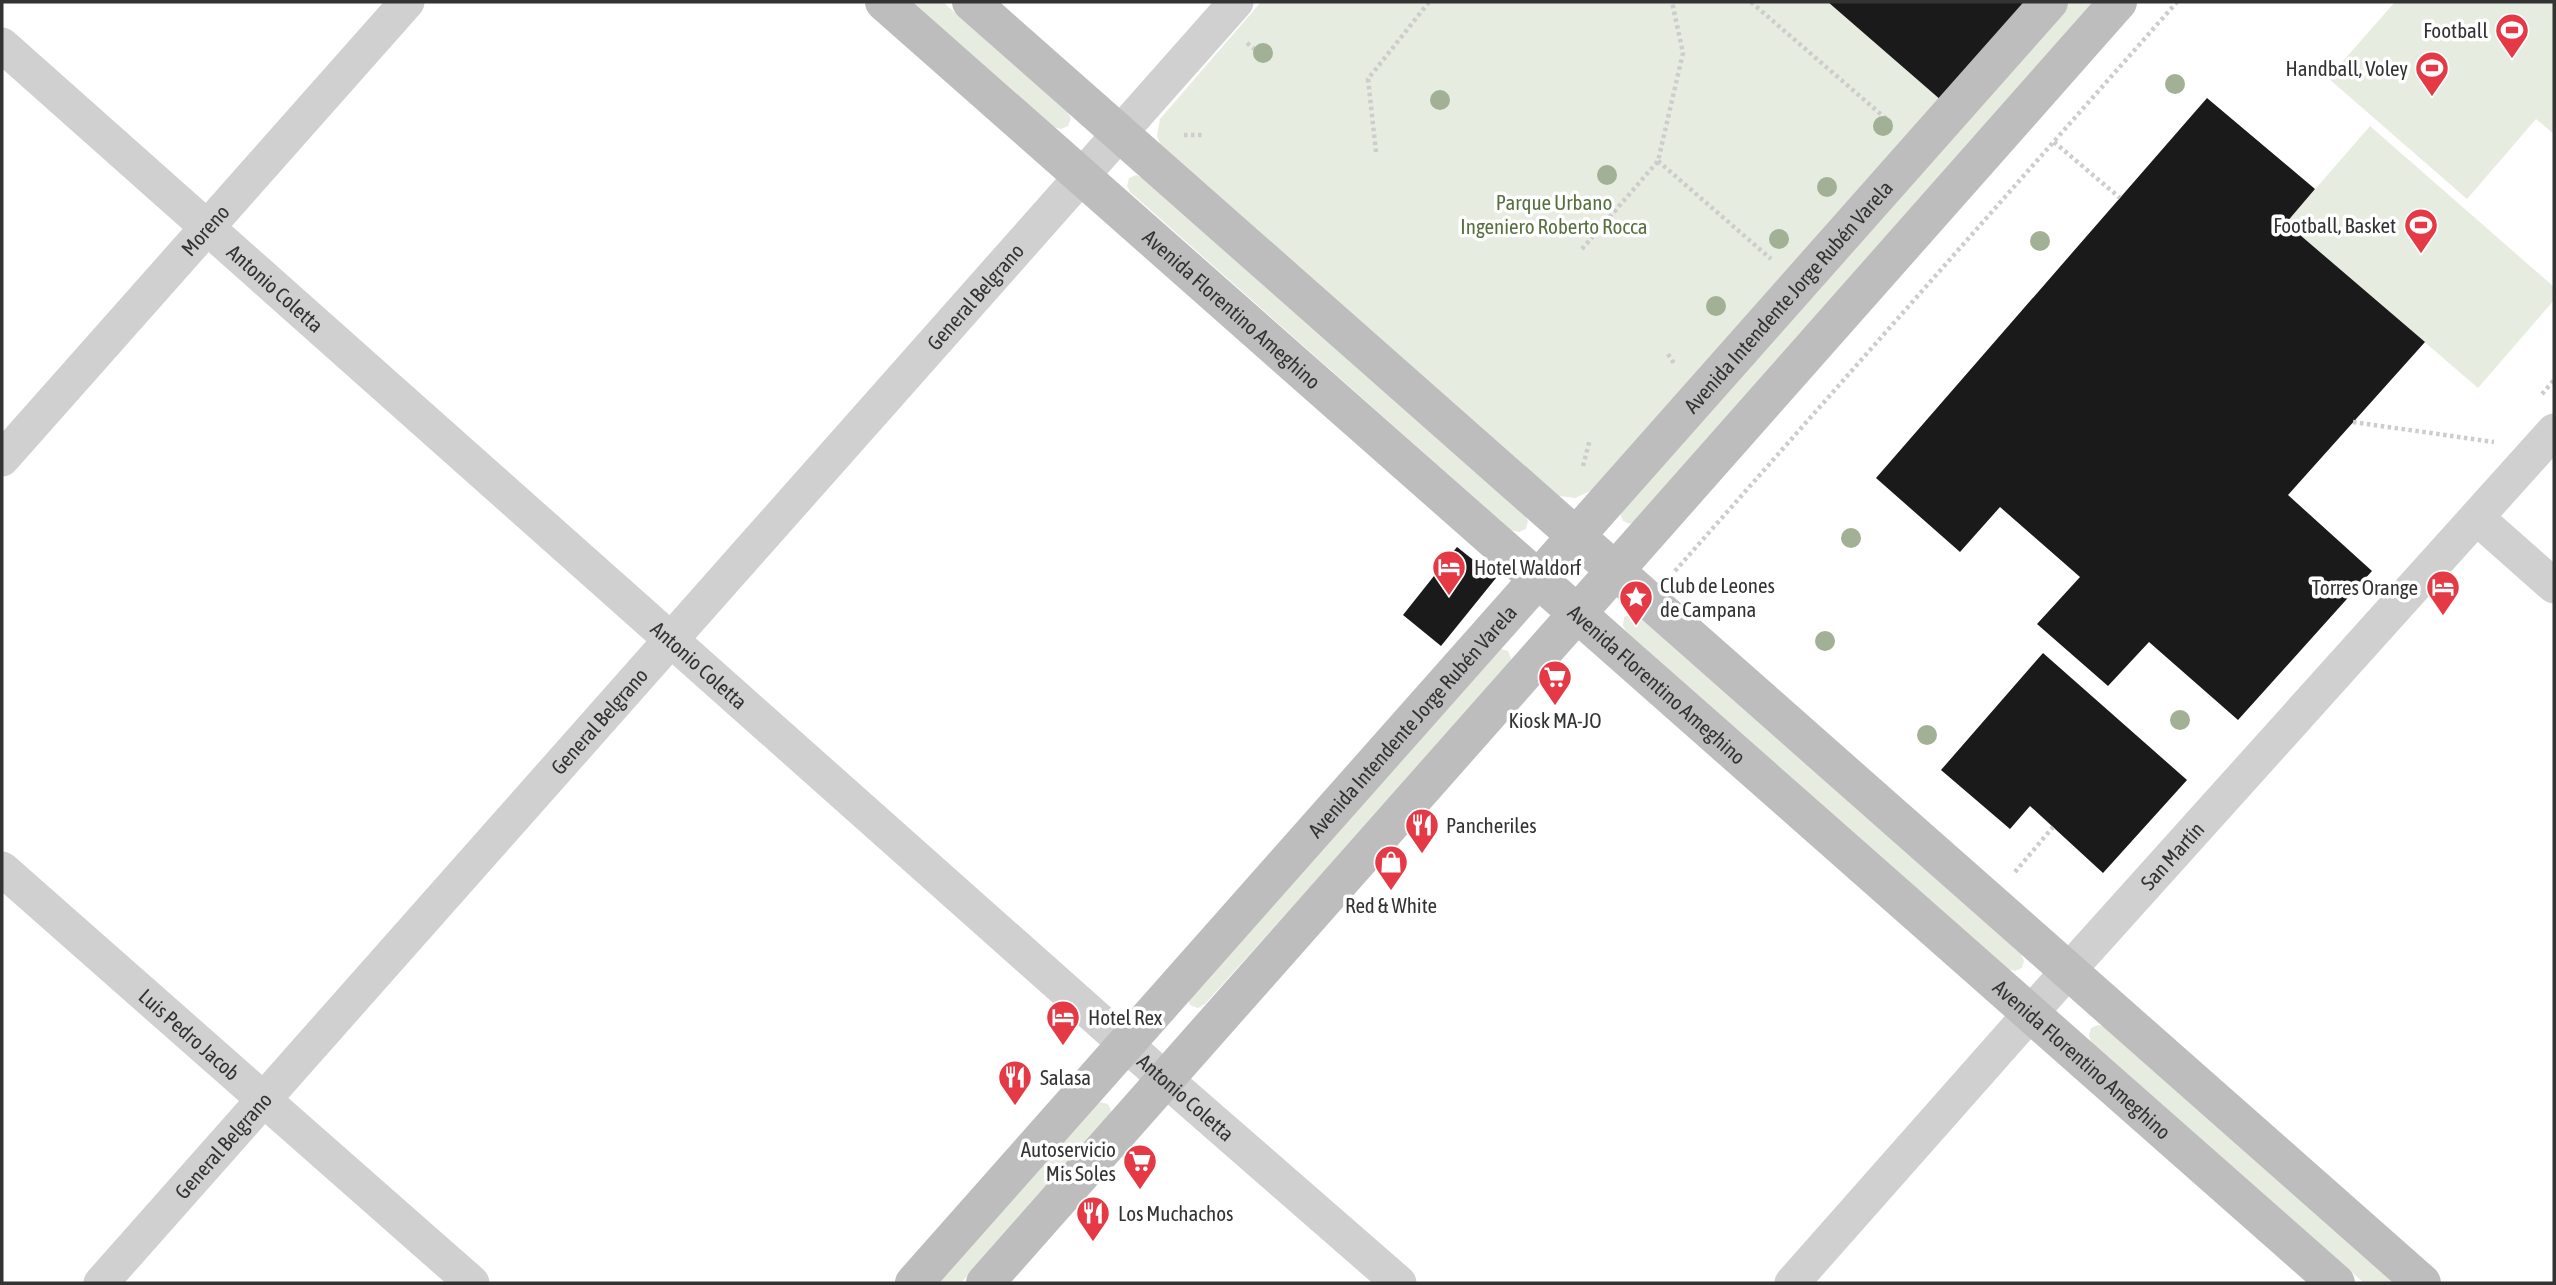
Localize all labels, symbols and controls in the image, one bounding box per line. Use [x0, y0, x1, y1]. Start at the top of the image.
sports icon: Football [2493, 11, 2531, 60]
place label: Football [2423, 18, 2488, 42]
sports icon: Handball, Voley [2413, 49, 2451, 98]
place label: Handball, Voley [2286, 56, 2408, 80]
street label: Avenida Intendente Jorge Rubén Varela [1679, 176, 1897, 418]
park label: Parque Urbano Ingeniero Roberto Rocca [1460, 190, 1648, 238]
street label: Moreno [176, 200, 234, 260]
sports icon: Football, Basket [2402, 206, 2440, 255]
place label: Football, Basket [2273, 213, 2396, 237]
street label: Avenida Florentino Ameghino [1138, 224, 1326, 394]
street label: General Belgrano [922, 238, 1028, 355]
street label: Antonio Coletta [223, 239, 328, 337]
hotel icon: Hotel Waldorf [1430, 548, 1468, 597]
place label: Hotel Waldorf [1474, 555, 1581, 579]
hotel icon: Torres Orange [2424, 568, 2462, 617]
place label: Club de Leones de Campana [1660, 573, 1775, 621]
place label: Torres Orange [2312, 575, 2418, 599]
place icon: Club de Leones de Campana [1617, 578, 1655, 627]
street label: Avenida Florentino Ameghino [1563, 599, 1751, 769]
street label: Avenida Intendente Jorge Rubén Varela [1303, 600, 1521, 842]
street label: Antonio Coletta [646, 616, 752, 714]
supermarket icon: Kiosk MA-JO [1536, 658, 1574, 707]
street label: General Belgrano [546, 663, 652, 779]
place label: Kiosk MA-JO [1508, 708, 1602, 732]
restaurant icon: Pancheriles [1403, 806, 1441, 855]
place label: Pancheriles [1446, 813, 1537, 837]
street label: San Martín [2135, 817, 2209, 894]
shop icon: Red & White [1372, 843, 1410, 892]
place label: Red & White [1345, 893, 1437, 917]
street label: Avenida Florentino Ameghino [1989, 975, 2176, 1144]
street label: Luis Pedro Jacob [134, 984, 245, 1085]
hotel icon: Hotel Rex [1044, 998, 1082, 1047]
place label: Hotel Rex [1088, 1005, 1163, 1029]
street label: Antonio Coletta [1133, 1049, 1239, 1146]
restaurant icon: Salasa [996, 1058, 1034, 1107]
place label: Salasa [1040, 1065, 1091, 1089]
street label: General Belgrano [170, 1087, 276, 1203]
place label: Autoservicio Mis Soles [1021, 1137, 1116, 1185]
supermarket icon: Autoservicio Mis Soles [1121, 1142, 1159, 1191]
restaurant icon: Los Muchachos [1074, 1194, 1112, 1243]
place label: Los Muchachos [1118, 1201, 1233, 1225]

